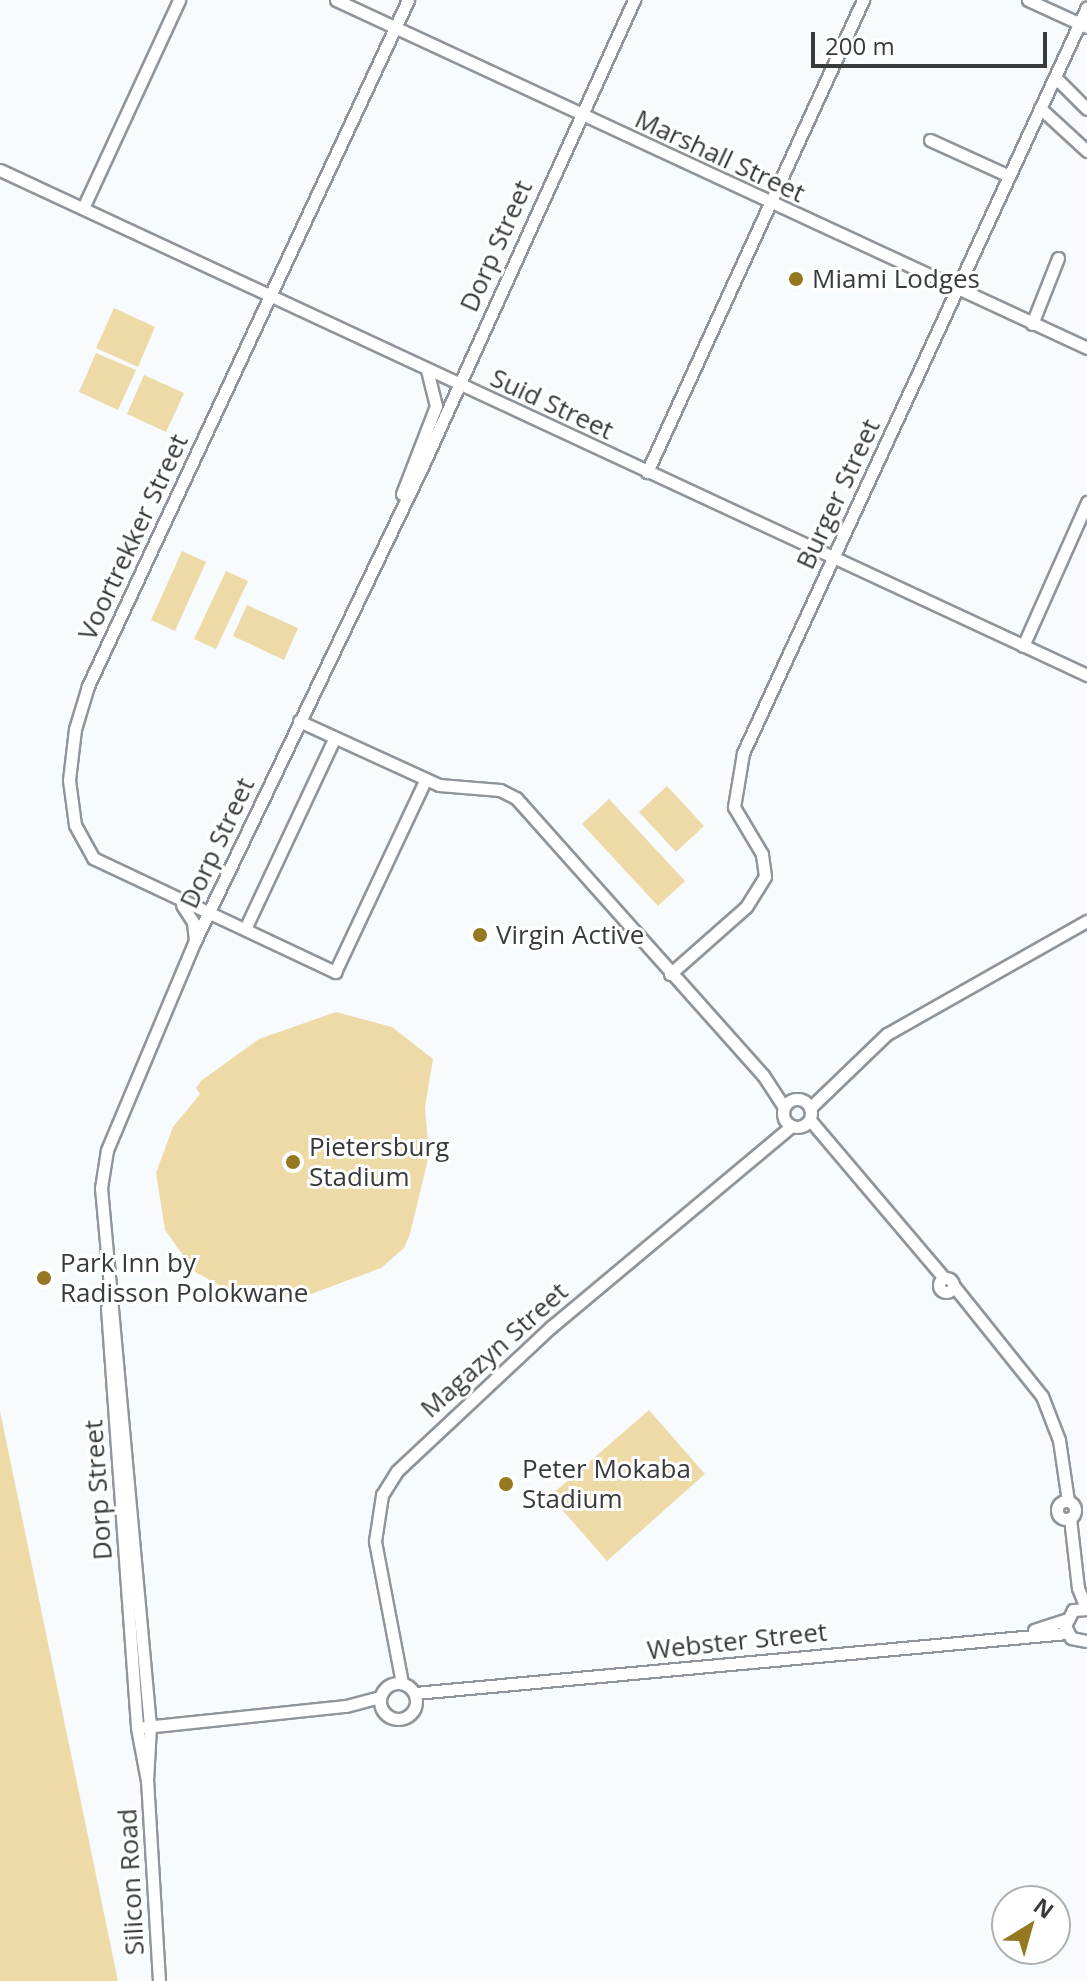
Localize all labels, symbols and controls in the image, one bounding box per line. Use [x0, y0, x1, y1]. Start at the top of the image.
scale bar [815, 16, 1051, 66]
text: 200 m [825, 29, 895, 62]
street label: Marshall Street [630, 103, 810, 209]
street label: Dorp Street [453, 176, 539, 316]
place label: Miami Lodges [812, 263, 980, 295]
marker: Miami Lodges [787, 270, 805, 288]
street label: Suid Street [486, 362, 618, 446]
street label: Burger Street [790, 414, 886, 574]
street label: Voortrekker Street [72, 429, 194, 645]
street label: Dorp Street [173, 773, 261, 913]
place label: Virgin Active [496, 919, 644, 951]
marker: Virgin Active [471, 926, 489, 944]
place label: Pietersburg Stadium [309, 1131, 449, 1192]
marker: Pietersburg Stadium [284, 1153, 302, 1171]
place label: Park Inn by Radisson Polokwane [60, 1247, 308, 1308]
marker: Park Inn by Radisson Polokwane [35, 1269, 53, 1287]
street label: Magazyn Street [414, 1276, 574, 1424]
street label: Dorp Street [78, 1419, 118, 1561]
place label: Peter Mokaba Stadium [522, 1453, 691, 1514]
marker: Peter Mokaba Stadium [497, 1475, 515, 1493]
street label: Webster Street [645, 1616, 829, 1666]
street label: Silicon Road [112, 1808, 150, 1956]
north arrow [991, 1885, 1071, 1965]
text: N [1028, 1890, 1060, 1925]

